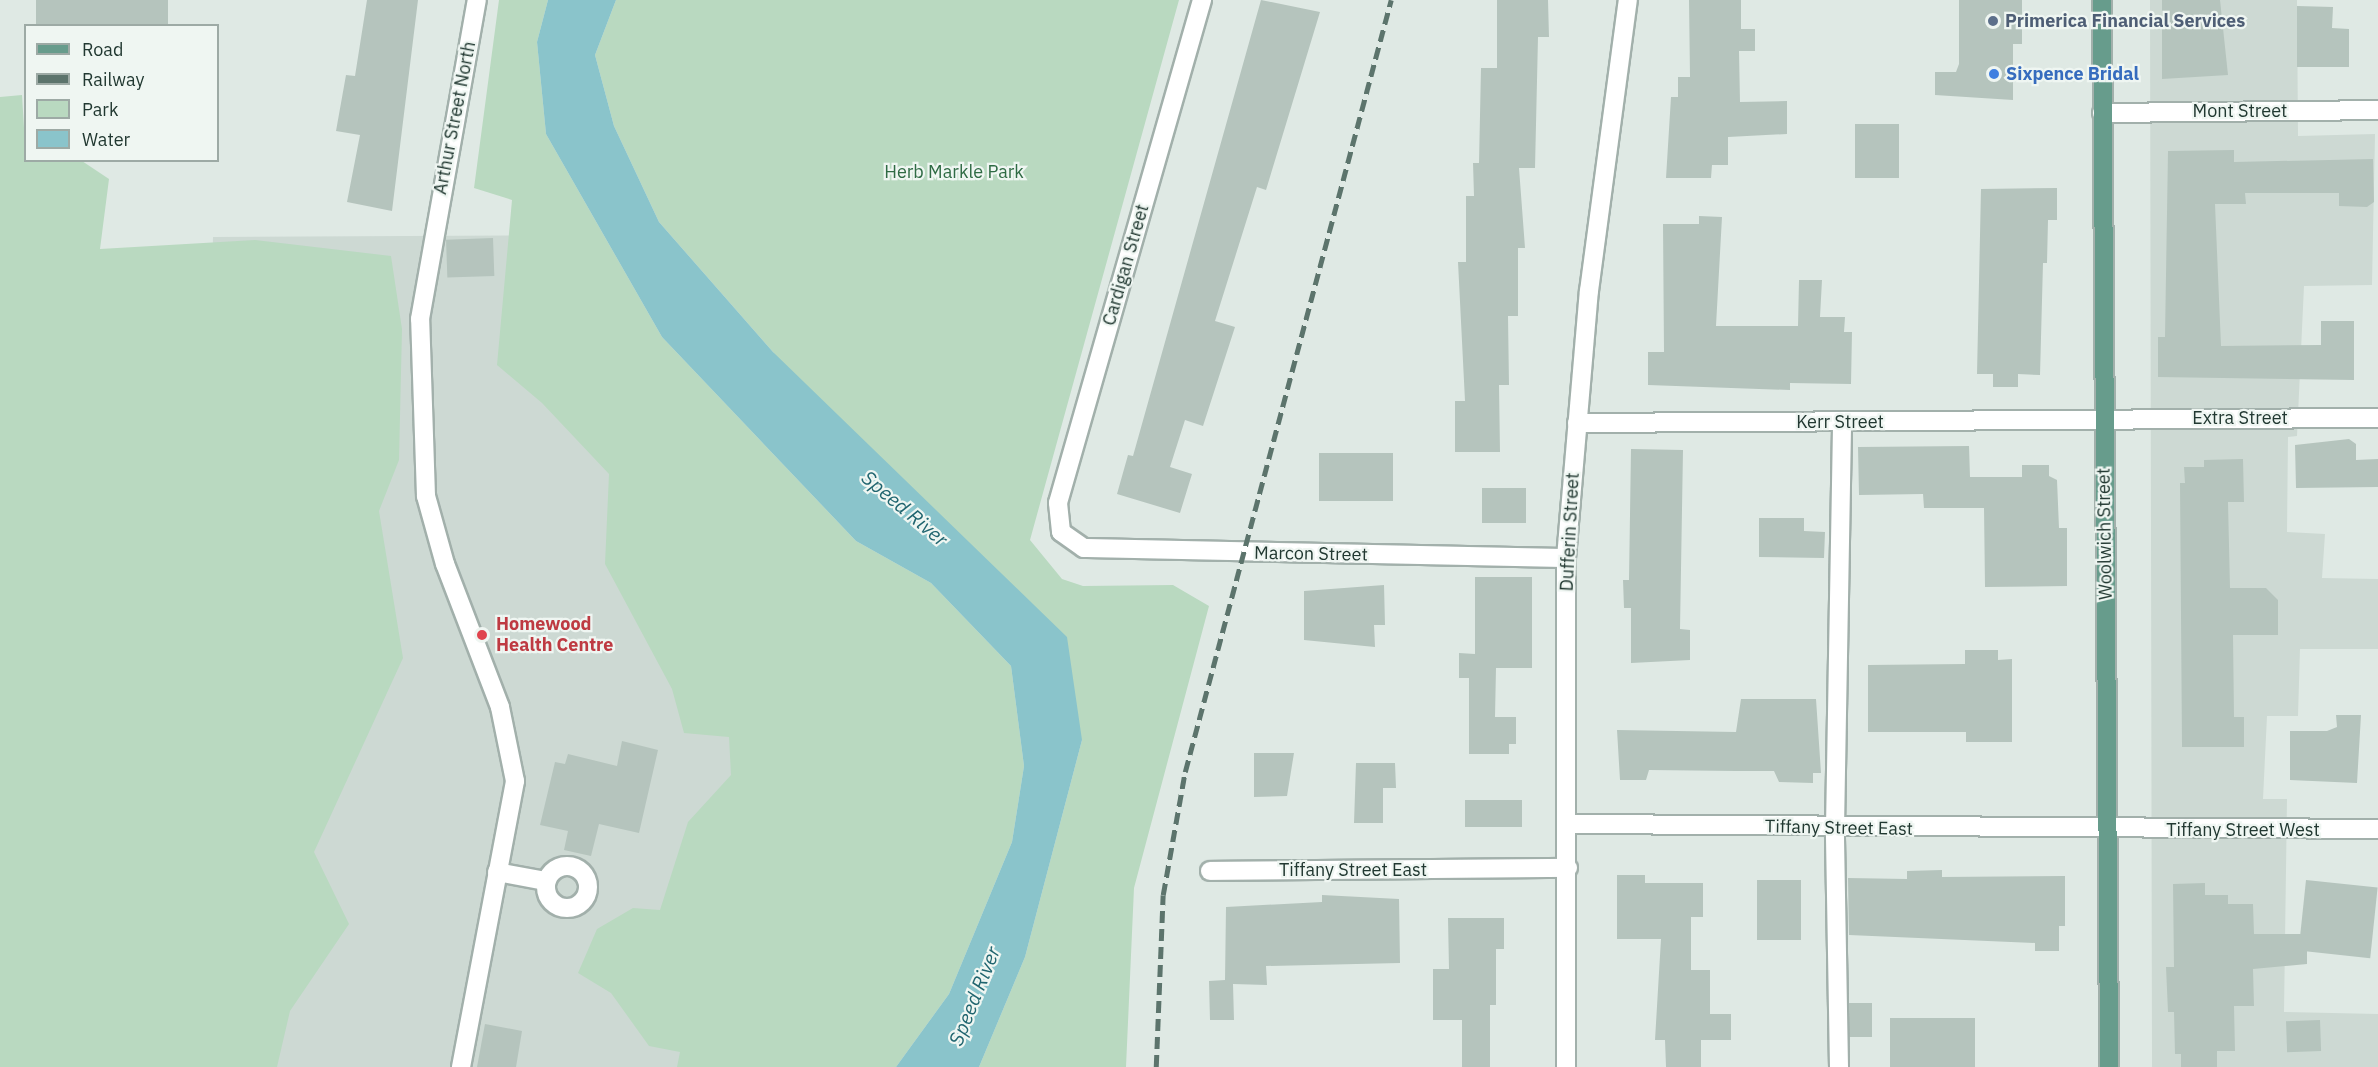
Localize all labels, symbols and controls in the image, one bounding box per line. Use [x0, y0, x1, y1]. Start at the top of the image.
place label: Primerica Financial Services [2005, 10, 2245, 32]
marker: Primerica Financial Services [1986, 14, 2000, 28]
legend [24, 24, 219, 162]
text: Road [82, 38, 123, 61]
street label: Arthur Street North [430, 40, 480, 196]
place label: Sixpence Bridal [2006, 63, 2139, 85]
marker: Sixpence Bridal [1987, 67, 2001, 81]
text: Railway [82, 68, 144, 91]
text: Park [82, 98, 118, 121]
street label: Mont Street [2193, 100, 2287, 122]
text: Water [82, 128, 130, 151]
park label: Herb Markle Park [884, 161, 1024, 183]
street label: Cardigan Street [1098, 202, 1154, 328]
street label: Extra Street [2192, 407, 2288, 429]
street label: Kerr Street [1796, 411, 1884, 433]
water label: Speed River [857, 465, 953, 551]
street label: Woolwich Street [2093, 468, 2117, 600]
street label: Dufferin Street [1556, 472, 1584, 592]
street label: Marcon Street [1254, 542, 1368, 566]
place label: Homewood Health Centre [496, 614, 613, 656]
marker: Homewood Health Centre [473, 626, 491, 644]
street label: Tiffany Street East [1765, 816, 1913, 840]
street label: Tiffany Street West [2166, 819, 2320, 841]
street label: Tiffany Street East [1279, 859, 1427, 881]
water label: Speed River [943, 943, 1005, 1049]

